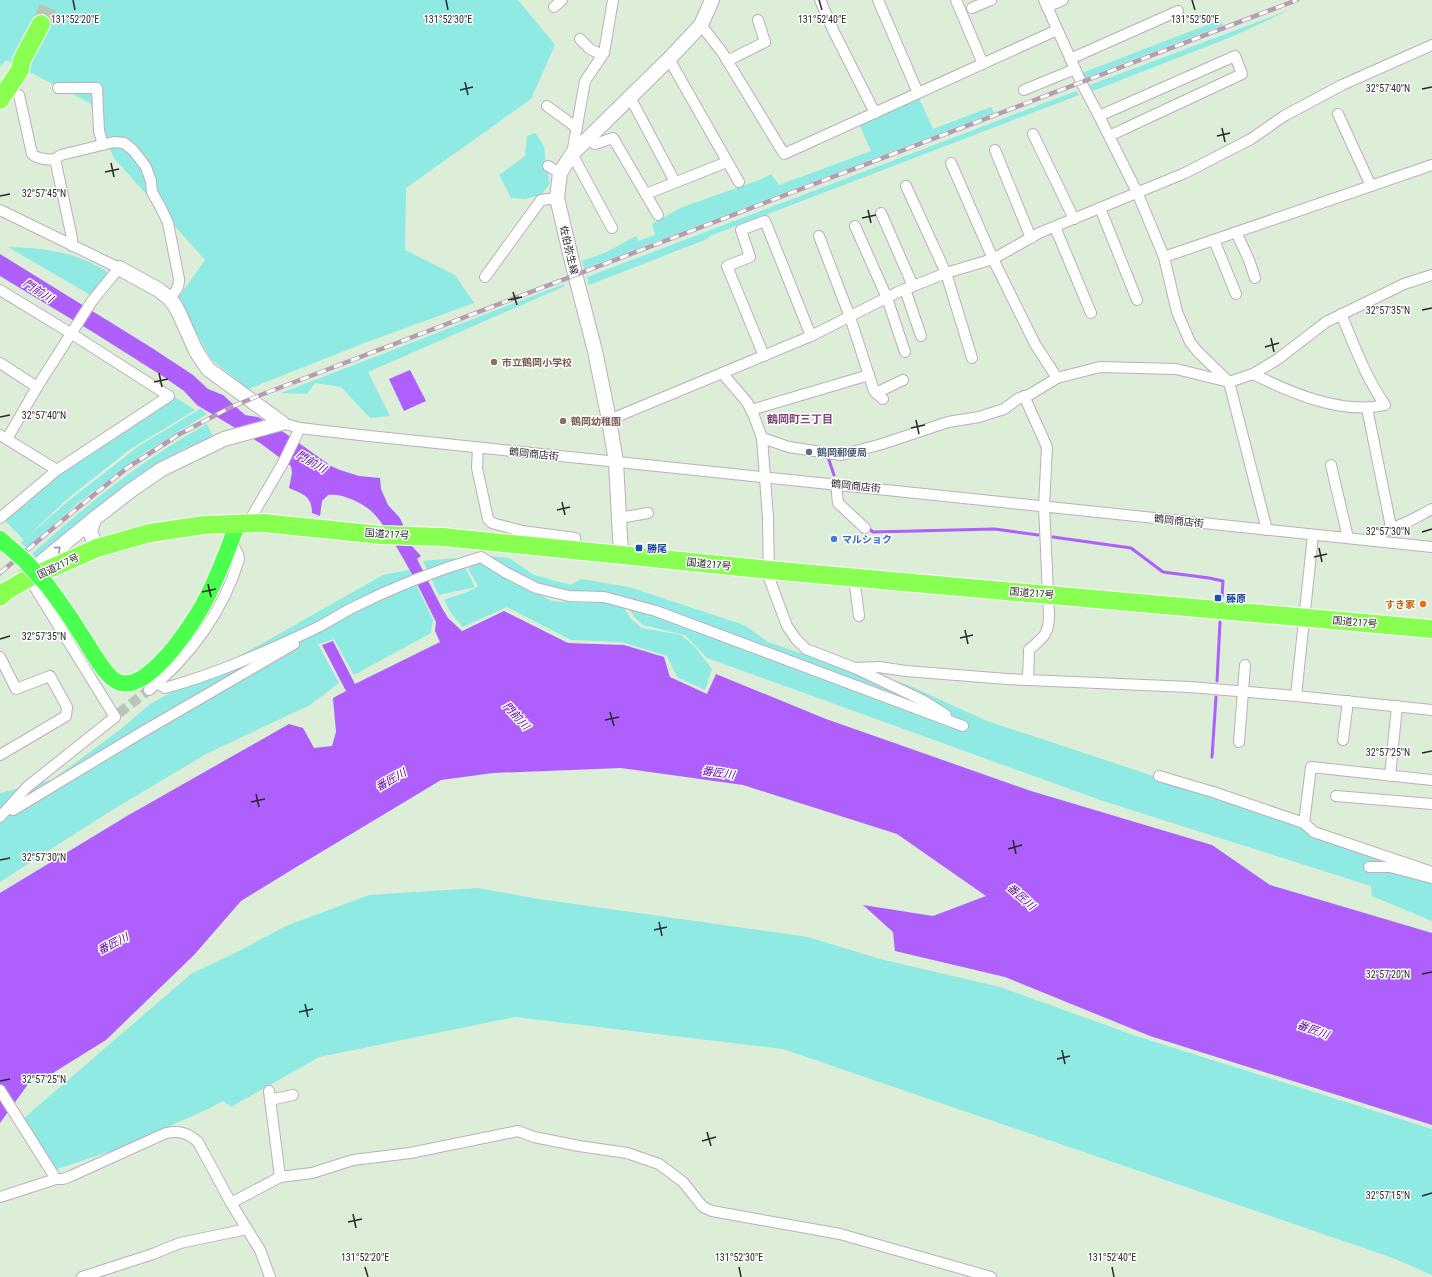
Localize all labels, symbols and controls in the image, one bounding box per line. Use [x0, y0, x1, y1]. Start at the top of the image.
text: 131°52'20"E [51, 14, 99, 25]
text: 131°52'30"E [424, 14, 472, 25]
text: 131°52'40"E [798, 14, 846, 25]
text: 131°52'50"E [1171, 14, 1219, 25]
text: 32°57'40"N [1366, 83, 1410, 94]
text: 32°57'45"N [22, 188, 66, 199]
street label: 佐伯弥生線 [558, 224, 580, 276]
water label: 門前川 [21, 277, 56, 306]
text: 32°57'35"N [1366, 305, 1410, 316]
marker: 市立鶴岡小学校 [489, 357, 499, 367]
place label: 市立鶴岡小学校 [502, 357, 572, 368]
text: 32°57'40"N [22, 410, 66, 421]
district label: 鶴岡町三丁目 [766, 413, 833, 426]
marker: 鶴岡幼稚園 [558, 416, 568, 426]
place label: 鶴岡幼稚園 [570, 416, 621, 427]
street label: 鶴岡商店街 [509, 446, 559, 462]
marker: 鶴岡郵便局 [804, 447, 814, 457]
place label: 鶴岡郵便局 [816, 447, 867, 458]
water label: 門前川 [293, 448, 329, 476]
street label: 鶴岡商店街 [831, 478, 881, 494]
street label: 鶴岡商店街 [1154, 513, 1204, 529]
text: 32°57'30"N [1366, 526, 1410, 537]
street label: 国道217号 [364, 527, 410, 541]
marker: マルショク [829, 534, 839, 544]
place label: マルショク [842, 534, 892, 545]
marker: 勝尾 [634, 543, 644, 553]
place label: 勝尾 [647, 543, 667, 554]
one-way arrow [53, 546, 60, 553]
street label: 国道217号 [35, 552, 81, 580]
street label: 国道217号 [686, 556, 732, 572]
street label: 国道217号 [1009, 586, 1055, 600]
marker: 藤原 [1213, 593, 1223, 603]
place label: 藤原 [1226, 593, 1246, 604]
place label: すき家 [1385, 599, 1415, 610]
marker: すき家 [1418, 599, 1428, 609]
street label: 国道217号 [1332, 615, 1378, 629]
text: 32°57'35"N [22, 631, 66, 642]
water label: 門前川 [500, 699, 533, 733]
text: 32°57'25"N [1366, 747, 1410, 758]
water label: 番匠川 [701, 764, 736, 782]
water label: 番匠川 [373, 766, 409, 794]
text: 32°57'30"N [22, 852, 66, 863]
water label: 番匠川 [1004, 881, 1038, 913]
water label: 番匠川 [95, 930, 132, 957]
text: 32°57'20"N [1366, 969, 1410, 980]
water label: 番匠川 [1295, 1018, 1332, 1042]
text: 32°57'25"N [22, 1074, 66, 1085]
text: 32°57'15"N [1366, 1190, 1410, 1201]
text: 131°52'20"E [341, 1252, 389, 1263]
text: 131°52'30"E [715, 1252, 763, 1263]
text: 131°52'40"E [1088, 1252, 1136, 1263]

